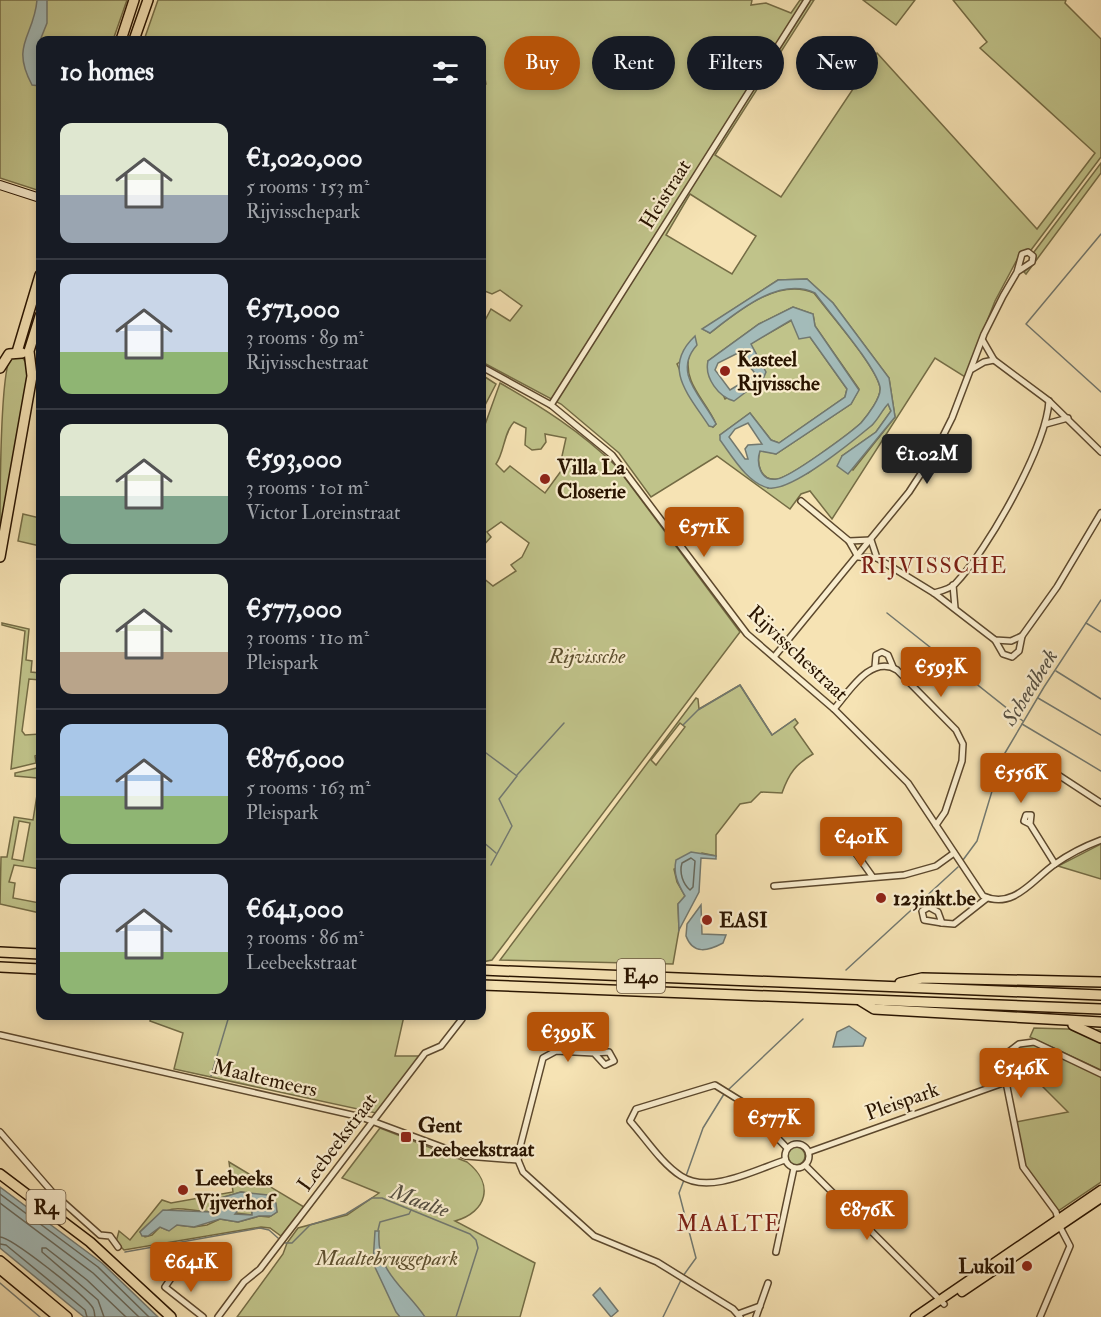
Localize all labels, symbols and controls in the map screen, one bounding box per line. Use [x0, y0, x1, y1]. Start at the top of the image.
chip: Buy [504, 36, 580, 90]
chip: Rent [592, 36, 675, 90]
chip: Filters [687, 36, 784, 90]
chip: New [796, 36, 878, 90]
text: 10 homes [60, 56, 154, 88]
icon: filters [429, 56, 462, 89]
text: €1,020,000 [246, 142, 363, 174]
icon: home [108, 147, 180, 219]
street label: Heistraat [634, 154, 697, 234]
text: 5 rooms · 153 m² [246, 174, 369, 199]
text: Rijvisschepark [246, 199, 360, 224]
text: €571,000 [246, 293, 340, 325]
icon: home [108, 298, 180, 370]
text: 3 rooms · 89 m² [246, 325, 364, 350]
place label: Kasteel Rijvissche [737, 346, 820, 397]
text: Rijvisschestraat [246, 350, 369, 375]
marker: Kasteel Rijvissche [718, 364, 732, 378]
pin: €1.02M [878, 434, 976, 485]
text: €1.02M [896, 441, 958, 466]
text: €593,000 [246, 443, 342, 475]
icon: home [108, 448, 180, 520]
place label: Villa La Closerie [556, 454, 626, 505]
marker: Villa La Closerie [538, 472, 552, 486]
text: 3 rooms · 101 m² [246, 475, 369, 500]
text: Victor Loreinstraat [246, 500, 400, 525]
pin: €571K [662, 507, 746, 558]
text: €571K [679, 514, 729, 539]
district label: RIJVISSCHE [860, 552, 1008, 580]
text: €577,000 [246, 593, 342, 625]
icon: home [108, 598, 180, 670]
street label: Rijvisschestraat [741, 600, 854, 707]
text: 3 rooms · 110 m² [246, 625, 369, 650]
park label: Rijvissche [548, 643, 626, 670]
water label: Scheedbeek [995, 644, 1064, 732]
pin: €593K [899, 647, 983, 698]
text: Pleispark [246, 650, 319, 675]
text: €593K [915, 654, 967, 679]
text: €876,000 [246, 743, 345, 775]
icon: home [108, 748, 180, 820]
pin: €556K [979, 753, 1063, 804]
text: €556K [994, 760, 1048, 785]
text: 5 rooms · 163 m² [246, 775, 371, 800]
text: Pleispark [246, 800, 319, 825]
pin: €401K [819, 817, 903, 868]
text: €401K [834, 824, 888, 849]
place label: 123inkt.be [893, 885, 976, 912]
marker: 123inkt.be [874, 891, 888, 905]
text: €641,000 [246, 893, 344, 925]
icon: home [108, 898, 180, 970]
place label: EASI [719, 907, 768, 934]
marker: EASI [700, 913, 714, 927]
text: 3 rooms · 86 m² [246, 925, 364, 950]
text: Leebeekstraat [246, 950, 357, 975]
road number: E40 [617, 959, 665, 993]
pin: €399K [526, 1012, 610, 1063]
text: €399K [541, 1019, 595, 1044]
pin: €546K [979, 1048, 1063, 1099]
street label: Maaltemeers [210, 1053, 320, 1104]
text: €546K [994, 1055, 1048, 1080]
street label: Pleispark [862, 1076, 943, 1127]
street label: Leebeekstraat [292, 1088, 383, 1197]
pin: €577K [732, 1098, 816, 1149]
text: €577K [748, 1105, 800, 1130]
place label: Gent Leebeekstraat [418, 1112, 535, 1163]
marker: Gent Leebeekstraat [399, 1130, 413, 1144]
place label: Leebeeks Vijverhof [194, 1165, 277, 1216]
water label: Maalte [385, 1177, 453, 1225]
marker: Leebeeks Vijverhof [176, 1183, 190, 1197]
road number: R4 [26, 1190, 66, 1224]
pin: €876K [825, 1190, 909, 1241]
text: €876K [840, 1197, 894, 1222]
district label: MAALTE [677, 1210, 781, 1238]
pin: €641K [149, 1242, 233, 1293]
park label: Maaltebruggepark [314, 1245, 458, 1272]
text: €641K [164, 1249, 218, 1274]
place label: Lukoil [958, 1253, 1016, 1280]
marker: Lukoil [1020, 1259, 1034, 1273]

